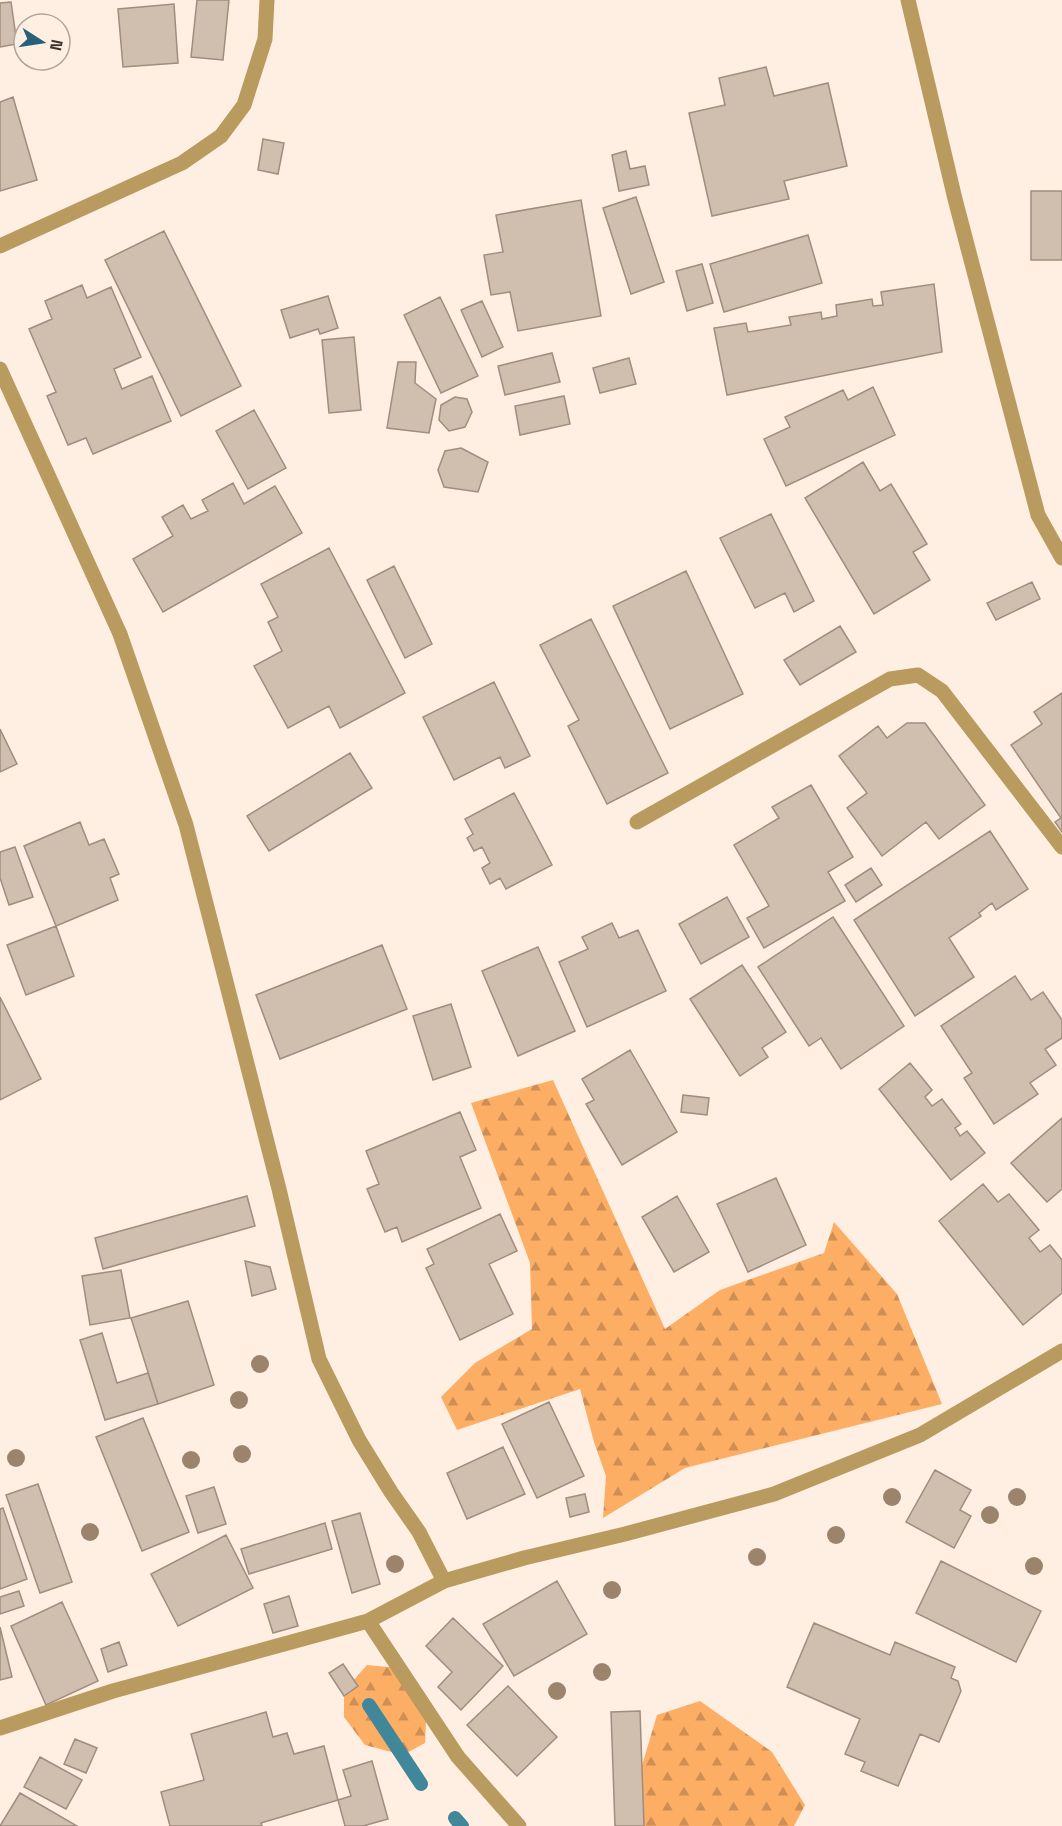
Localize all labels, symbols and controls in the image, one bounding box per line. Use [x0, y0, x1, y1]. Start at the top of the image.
north arrow [12, 12, 72, 72]
text: N [45, 38, 68, 52]

